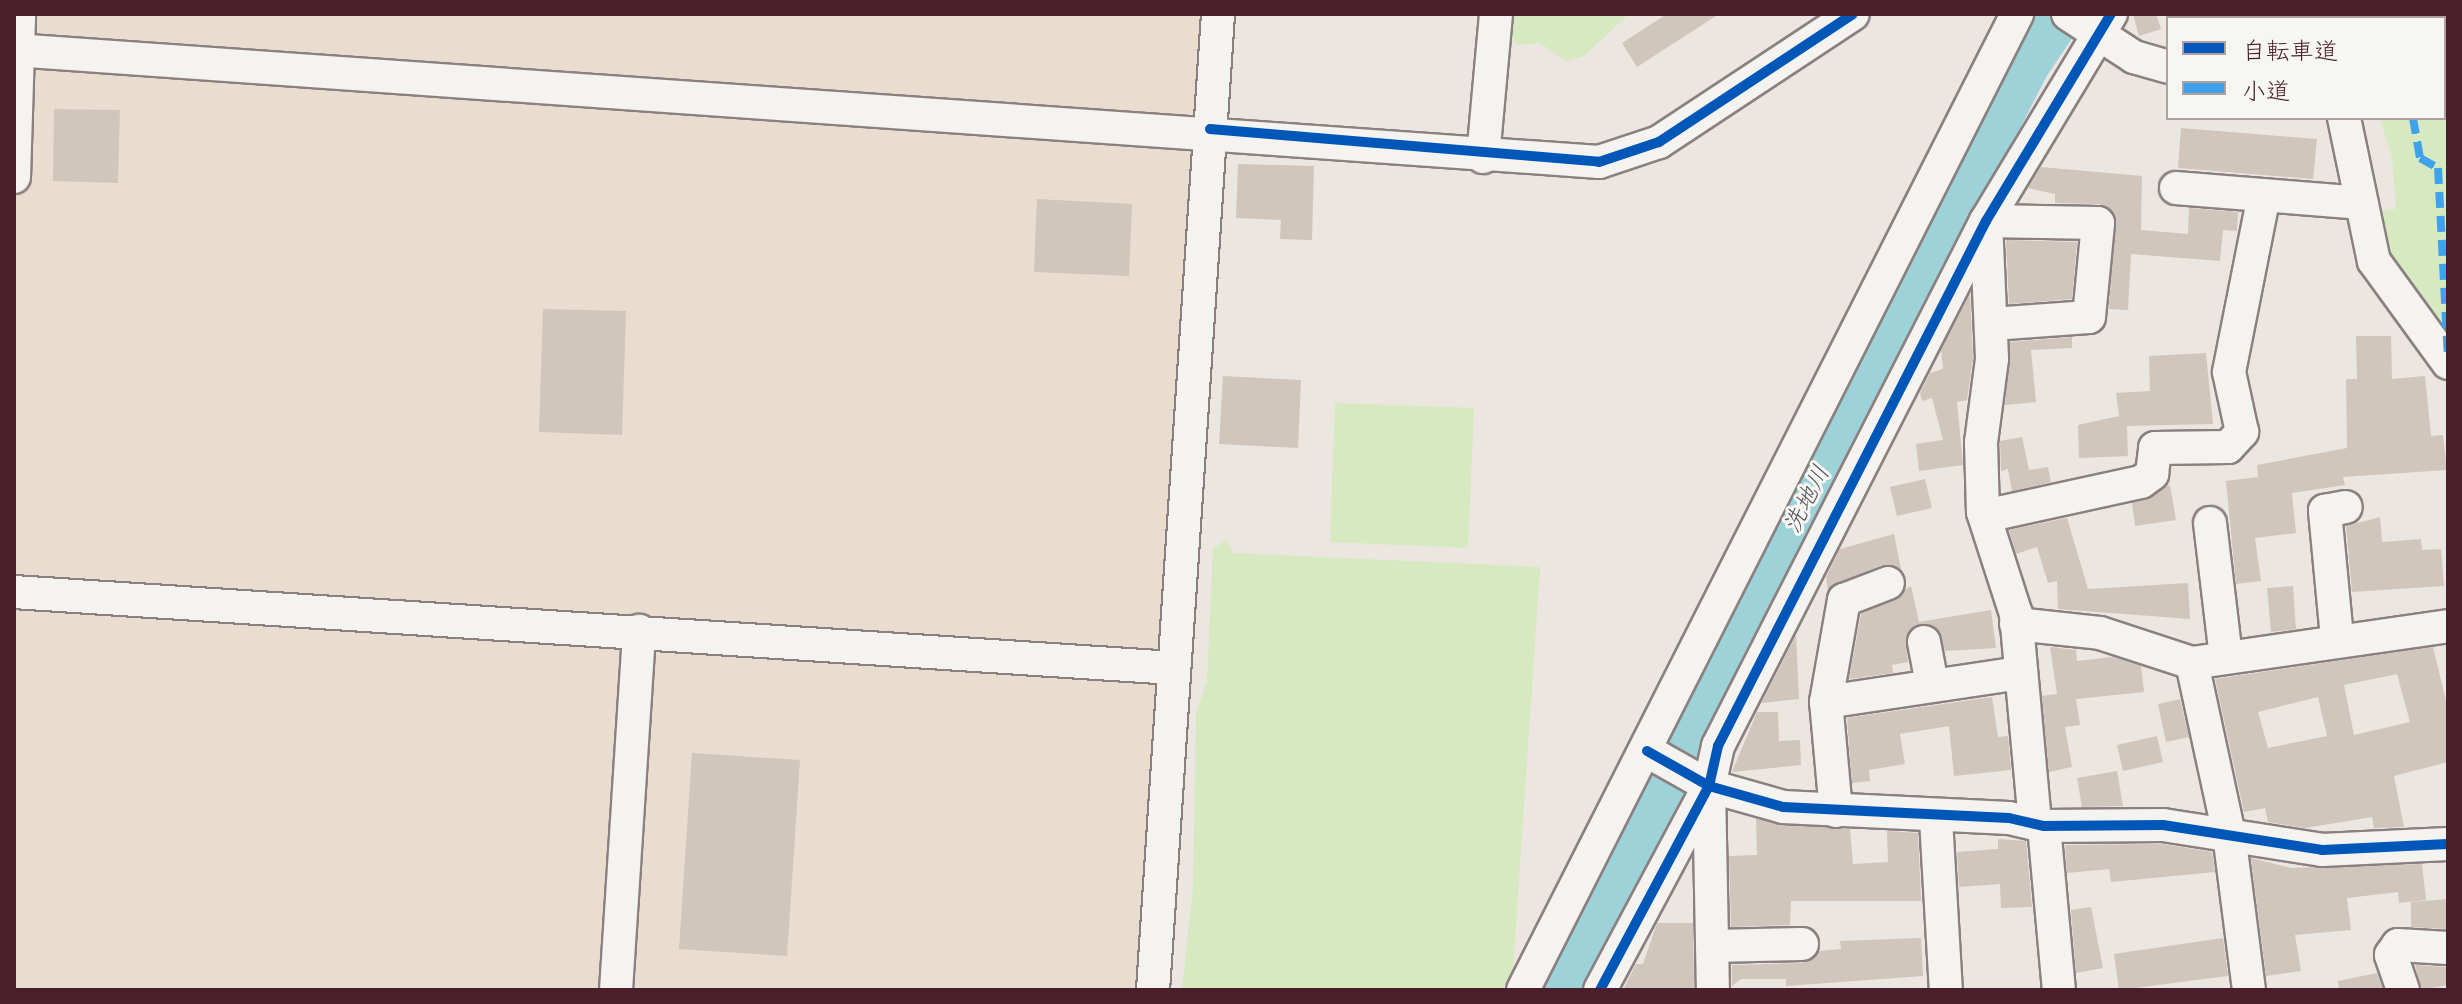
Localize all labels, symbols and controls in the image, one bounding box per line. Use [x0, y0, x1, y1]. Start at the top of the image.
legend [2166, 16, 2446, 120]
text: 自転車道 [2242, 34, 2338, 66]
text: 小道 [2242, 74, 2290, 106]
water label: 洗地川 [1777, 460, 1835, 538]

